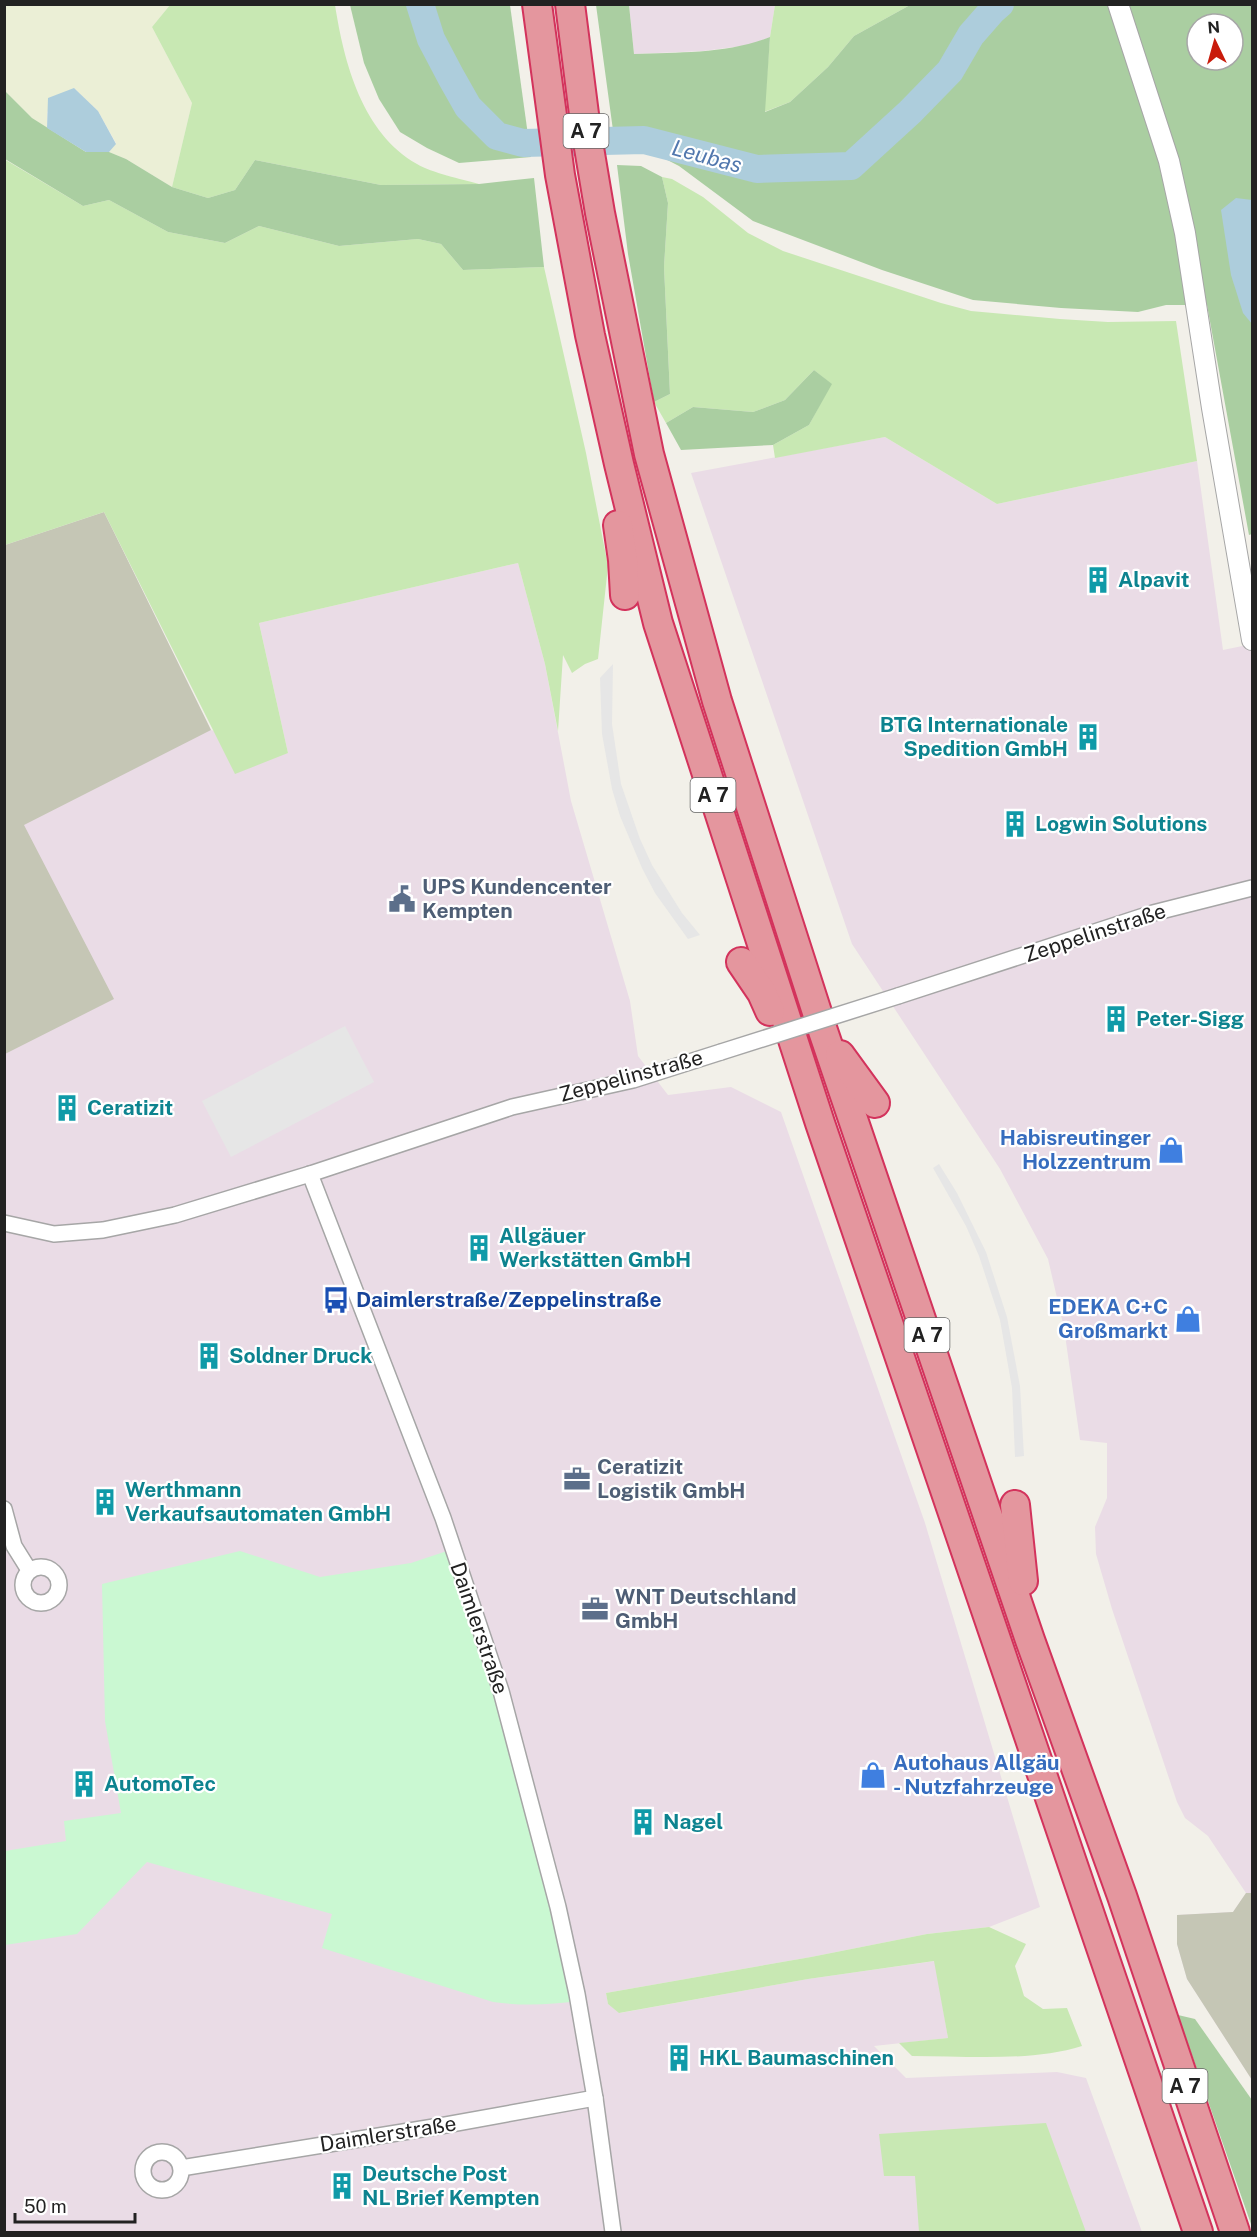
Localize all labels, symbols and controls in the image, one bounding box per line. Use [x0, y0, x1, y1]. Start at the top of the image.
north arrow [1185, 12, 1245, 72]
text: N [1207, 18, 1221, 38]
road number: A 7 [564, 114, 608, 148]
water label: Leubas [669, 134, 745, 178]
building icon: Alpavit [1083, 565, 1113, 595]
place label: Alpavit [1118, 567, 1190, 592]
place label: BTG Internationale Spedition GmbH [880, 712, 1068, 761]
building icon: BTG Internationale Spedition GmbH [1073, 722, 1103, 752]
road number: A 7 [690, 778, 736, 812]
building icon: Logwin Solutions [1000, 809, 1030, 839]
place label: Logwin Solutions [1035, 811, 1207, 836]
place label: UPS Kundencenter Kempten [422, 874, 612, 923]
public building icon: UPS Kundencenter Kempten [387, 884, 417, 914]
street label: Zeppelinstraße [1021, 898, 1169, 967]
building icon: Peter-Sigg [1101, 1004, 1131, 1034]
place label: Peter-Sigg [1136, 1006, 1244, 1031]
street label: Zeppelinstraße [556, 1044, 705, 1107]
building icon: Ceratizit [52, 1093, 82, 1123]
place label: Ceratizit [87, 1095, 173, 1120]
place label: Habisreutinger Holzzentrum [1000, 1125, 1151, 1174]
shop icon: Habisreutinger Holzzentrum [1156, 1135, 1186, 1165]
place label: Allgäuer Werkstätten GmbH [499, 1223, 691, 1272]
building icon: Allgäuer Werkstätten GmbH [464, 1233, 494, 1263]
bus stop icon: Daimlerstraße/Zeppelinstraße [321, 1285, 351, 1315]
place label: Daimlerstraße/Zeppelinstraße [356, 1287, 662, 1312]
place label: EDEKA C+C Großmarkt [1048, 1294, 1168, 1343]
shop icon: EDEKA C+C Großmarkt [1173, 1304, 1203, 1334]
road number: A 7 [904, 1318, 950, 1352]
building icon: Soldner Druck [194, 1341, 224, 1371]
place label: Soldner Druck [229, 1343, 372, 1368]
place label: Ceratizit Logistik GmbH [597, 1454, 745, 1503]
office icon: Ceratizit Logistik GmbH [562, 1464, 592, 1494]
place label: Werthmann Verkaufsautomaten GmbH [125, 1477, 391, 1526]
building icon: Werthmann Verkaufsautomaten GmbH [90, 1487, 120, 1517]
street label: Daimlerstraße [445, 1559, 514, 1697]
place label: WNT Deutschland GmbH [615, 1584, 797, 1633]
office icon: WNT Deutschland GmbH [580, 1594, 610, 1624]
place label: Autohaus Allgäu - Nutzfahrzeuge [893, 1750, 1060, 1799]
shop icon: Autohaus Allgäu - Nutzfahrzeuge [858, 1760, 888, 1790]
building icon: AutomoTec [69, 1769, 99, 1799]
place label: AutomoTec [104, 1771, 216, 1796]
building icon: Nagel [628, 1807, 658, 1837]
place label: Nagel [663, 1809, 723, 1834]
building icon: HKL Baumaschinen [664, 2043, 694, 2073]
place label: HKL Baumaschinen [699, 2045, 894, 2070]
road number: A 7 [1162, 2069, 1208, 2103]
street label: Daimlerstraße [318, 2110, 458, 2157]
place label: Deutsche Post NL Brief Kempten [362, 2161, 539, 2210]
building icon: Deutsche Post NL Brief Kempten [327, 2171, 357, 2201]
scale bar [15, 2186, 135, 2224]
text: 50 m [24, 2196, 67, 2217]

